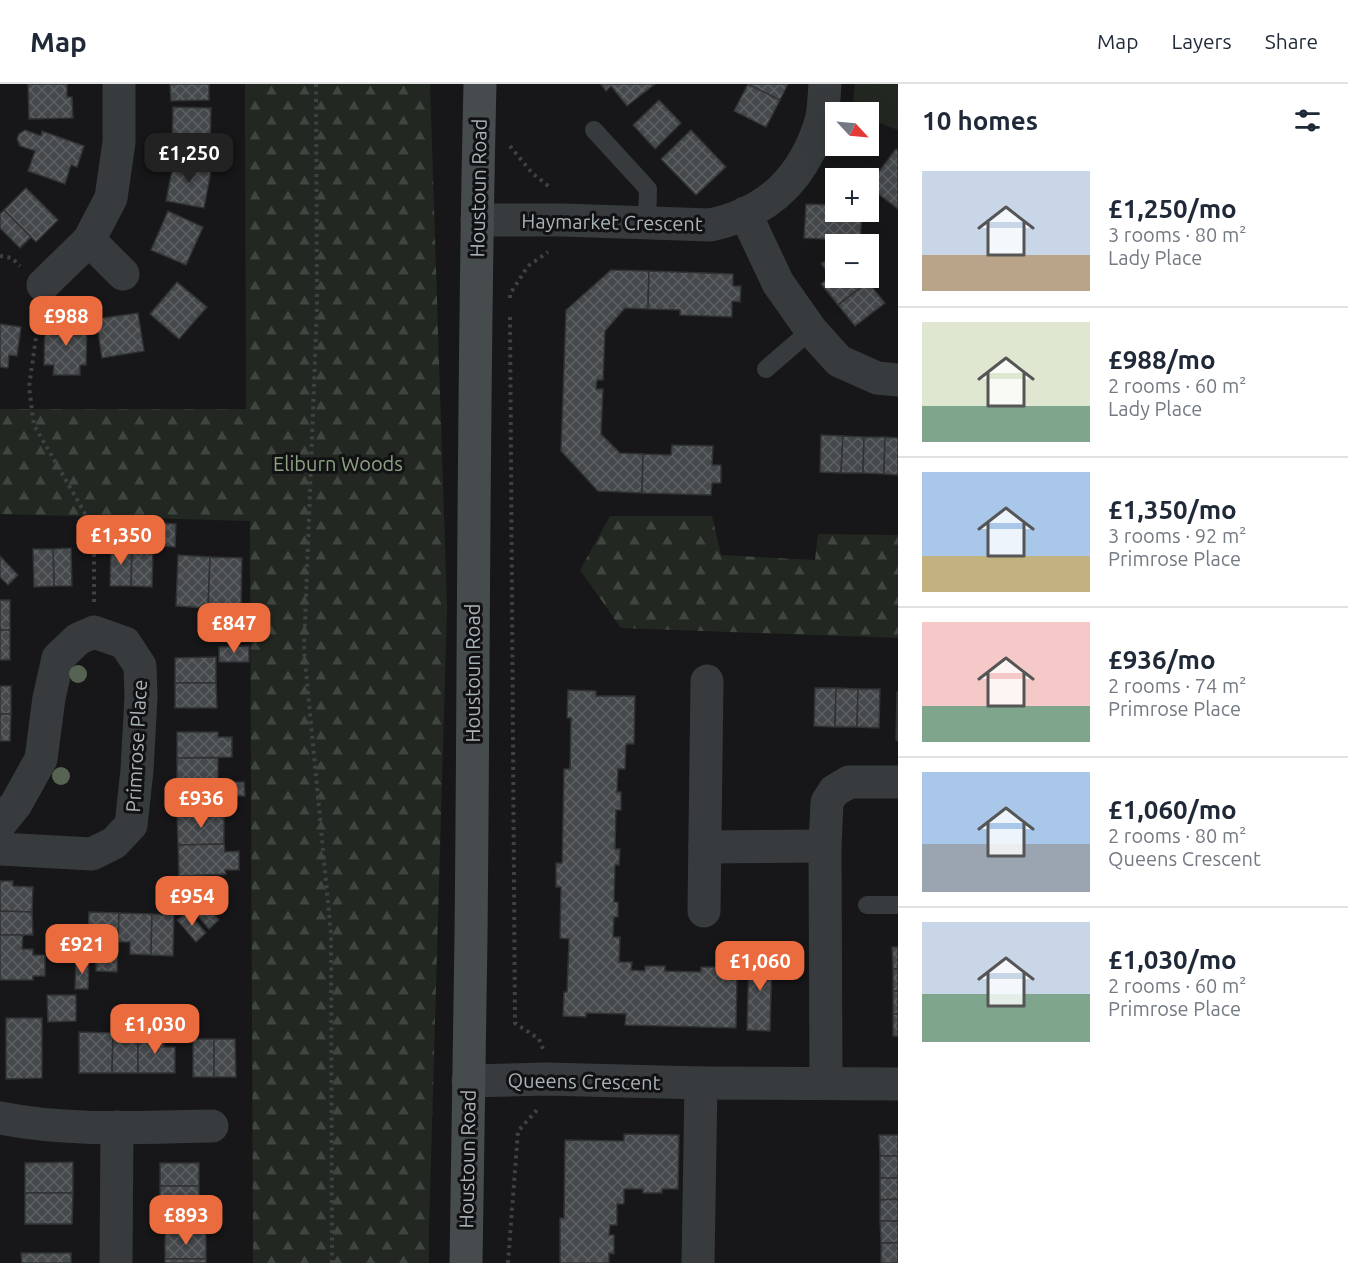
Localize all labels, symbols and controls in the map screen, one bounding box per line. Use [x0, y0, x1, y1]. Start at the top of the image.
text: Map [30, 26, 87, 57]
text: Map [1097, 29, 1138, 53]
text: Layers [1171, 29, 1232, 53]
text: Share [1265, 29, 1318, 53]
north arrow [825, 102, 879, 156]
map controls [825, 102, 879, 288]
icon: filters [1291, 104, 1324, 137]
text: 10 homes [922, 106, 1038, 135]
street label: Houstoun Road [465, 118, 491, 258]
pin: £1,250 [140, 133, 238, 184]
text: £1,250 [158, 141, 220, 164]
button: + [825, 168, 879, 222]
text: £1,250/mo [1108, 194, 1237, 223]
icon: home [970, 195, 1042, 267]
street label: Haymarket Crescent [521, 209, 703, 235]
text: 3 rooms · 80 m² [1108, 223, 1246, 246]
button: − [825, 234, 879, 288]
text: Lady Place [1108, 246, 1202, 269]
pin: £988 [30, 296, 102, 347]
text: £988 [43, 304, 89, 327]
text: £988/mo [1108, 345, 1216, 374]
icon: home [970, 346, 1042, 418]
text: 2 rooms · 60 m² [1108, 374, 1246, 397]
text: Lady Place [1108, 397, 1202, 420]
park label: Eliburn Woods [273, 452, 403, 475]
text: £1,350/mo [1108, 495, 1237, 524]
icon: home [970, 496, 1042, 568]
pin: £1,350 [72, 515, 170, 566]
text: £1,350 [90, 523, 152, 546]
text: 3 rooms · 92 m² [1108, 524, 1246, 547]
text: Primrose Place [1108, 547, 1241, 570]
pin: £847 [198, 603, 270, 654]
street label: Houstoun Road [461, 604, 484, 742]
text: £847 [211, 611, 257, 634]
text: £936/mo [1108, 645, 1216, 674]
icon: home [970, 646, 1042, 718]
text: 2 rooms · 74 m² [1108, 674, 1246, 697]
street label: Primrose Place [121, 679, 151, 813]
text: Primrose Place [1108, 697, 1241, 720]
pin: £936 [165, 778, 237, 829]
text: £936 [178, 786, 224, 809]
text: £1,060/mo [1108, 795, 1237, 824]
icon: home [970, 796, 1042, 868]
text: 2 rooms · 80 m² [1108, 824, 1246, 847]
text: Queens Crescent [1108, 847, 1261, 870]
pin: £954 [156, 876, 228, 927]
text: £954 [169, 884, 215, 907]
pin: £921 [46, 924, 118, 975]
text: £921 [59, 932, 105, 955]
pin: £1,060 [711, 941, 809, 992]
text: £1,030/mo [1108, 945, 1237, 974]
icon: home [970, 946, 1042, 1018]
text: £1,060 [729, 949, 791, 972]
text: 2 rooms · 60 m² [1108, 974, 1246, 997]
text: Primrose Place [1108, 997, 1241, 1020]
pin: £1,030 [106, 1004, 204, 1055]
text: £1,030 [124, 1012, 186, 1035]
street label: Queens Crescent [507, 1068, 661, 1094]
street label: Houstoun Road [454, 1089, 480, 1229]
pin: £893 [150, 1195, 222, 1246]
text: £893 [163, 1203, 209, 1226]

